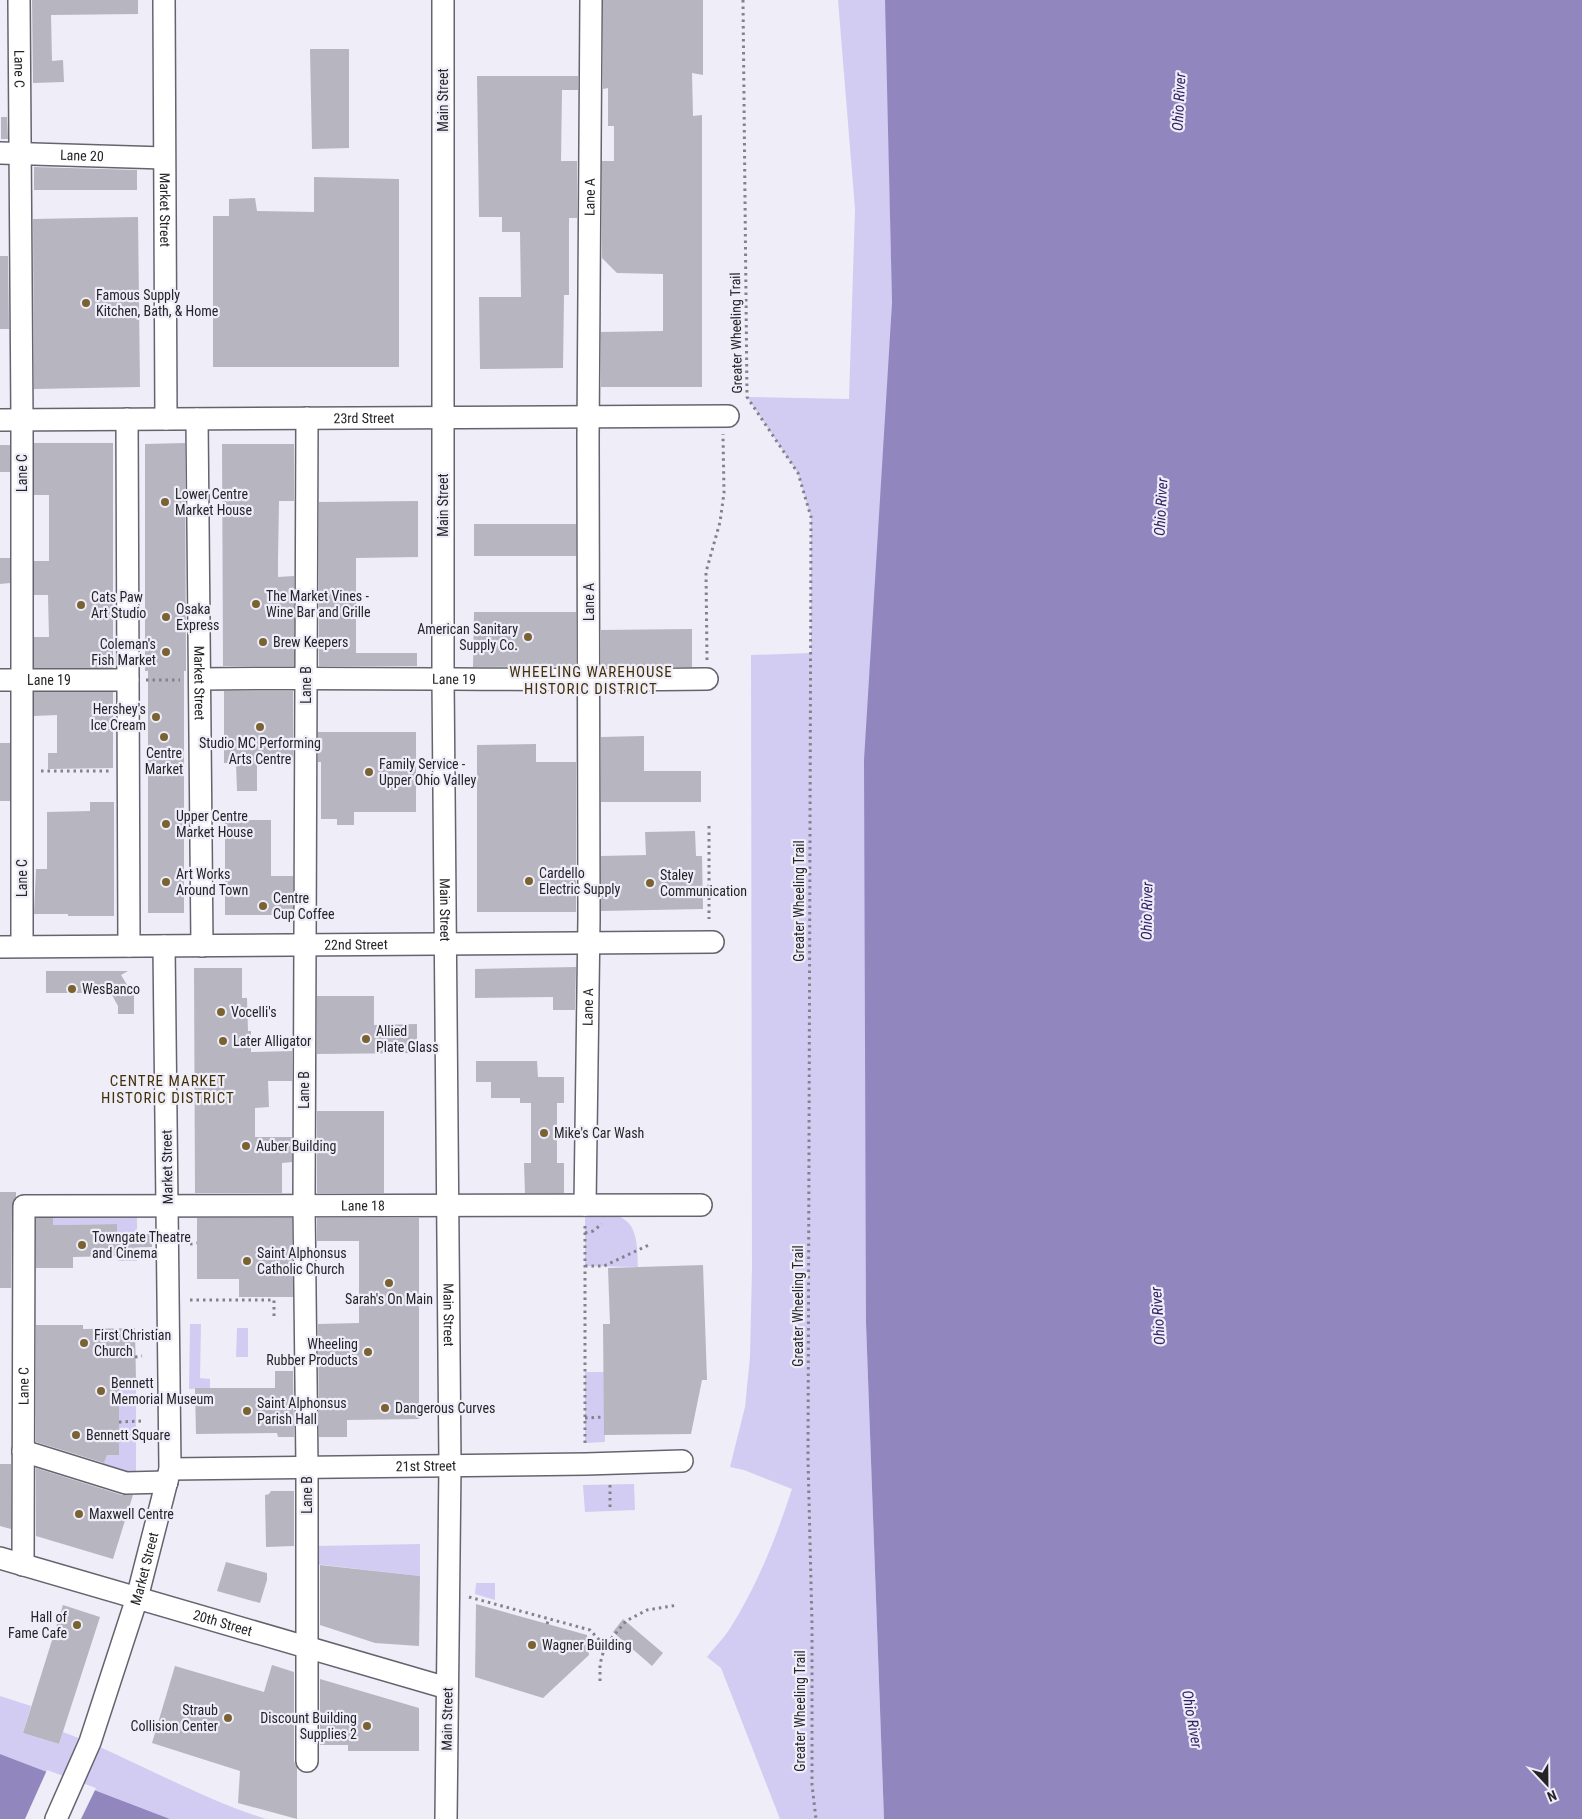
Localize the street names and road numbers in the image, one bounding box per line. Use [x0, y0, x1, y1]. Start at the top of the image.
street label: Lane C [11, 50, 28, 88]
street label: Main Street [435, 68, 451, 132]
street label: Lane 20 [60, 147, 104, 164]
street label: Market Street [157, 173, 173, 247]
street label: Lane A [582, 178, 598, 216]
street label: Greater Wheeling Trail [727, 272, 745, 394]
street label: 23rd Street [333, 410, 395, 426]
street label: Lane C [14, 454, 30, 492]
street label: Main Street [435, 473, 451, 537]
street label: Lane A [581, 583, 597, 621]
street label: Market Street [191, 646, 208, 720]
street label: Lane B [298, 666, 314, 704]
street label: Lane 19 [432, 671, 476, 687]
street label: Lane 19 [27, 672, 71, 688]
street label: Greater Wheeling Trail [791, 840, 807, 962]
street label: Lane C [14, 859, 30, 897]
street label: Main Street [437, 878, 453, 942]
street label: 22nd Street [324, 936, 388, 953]
street label: Lane A [580, 988, 596, 1026]
street label: Lane B [296, 1071, 312, 1109]
street label: Market Street [158, 1130, 176, 1204]
street label: Lane 18 [341, 1197, 385, 1214]
street label: Greater Wheeling Trail [790, 1245, 806, 1367]
street label: Main Street [440, 1283, 457, 1347]
street label: Lane C [15, 1367, 32, 1405]
street label: 21st Street [396, 1458, 456, 1474]
street label: Lane B [299, 1476, 315, 1514]
street label: Market Street [127, 1531, 162, 1607]
street label: 20th Street [191, 1607, 254, 1639]
street label: Greater Wheeling Trail [792, 1650, 808, 1772]
street label: Main Street [438, 1687, 456, 1751]

